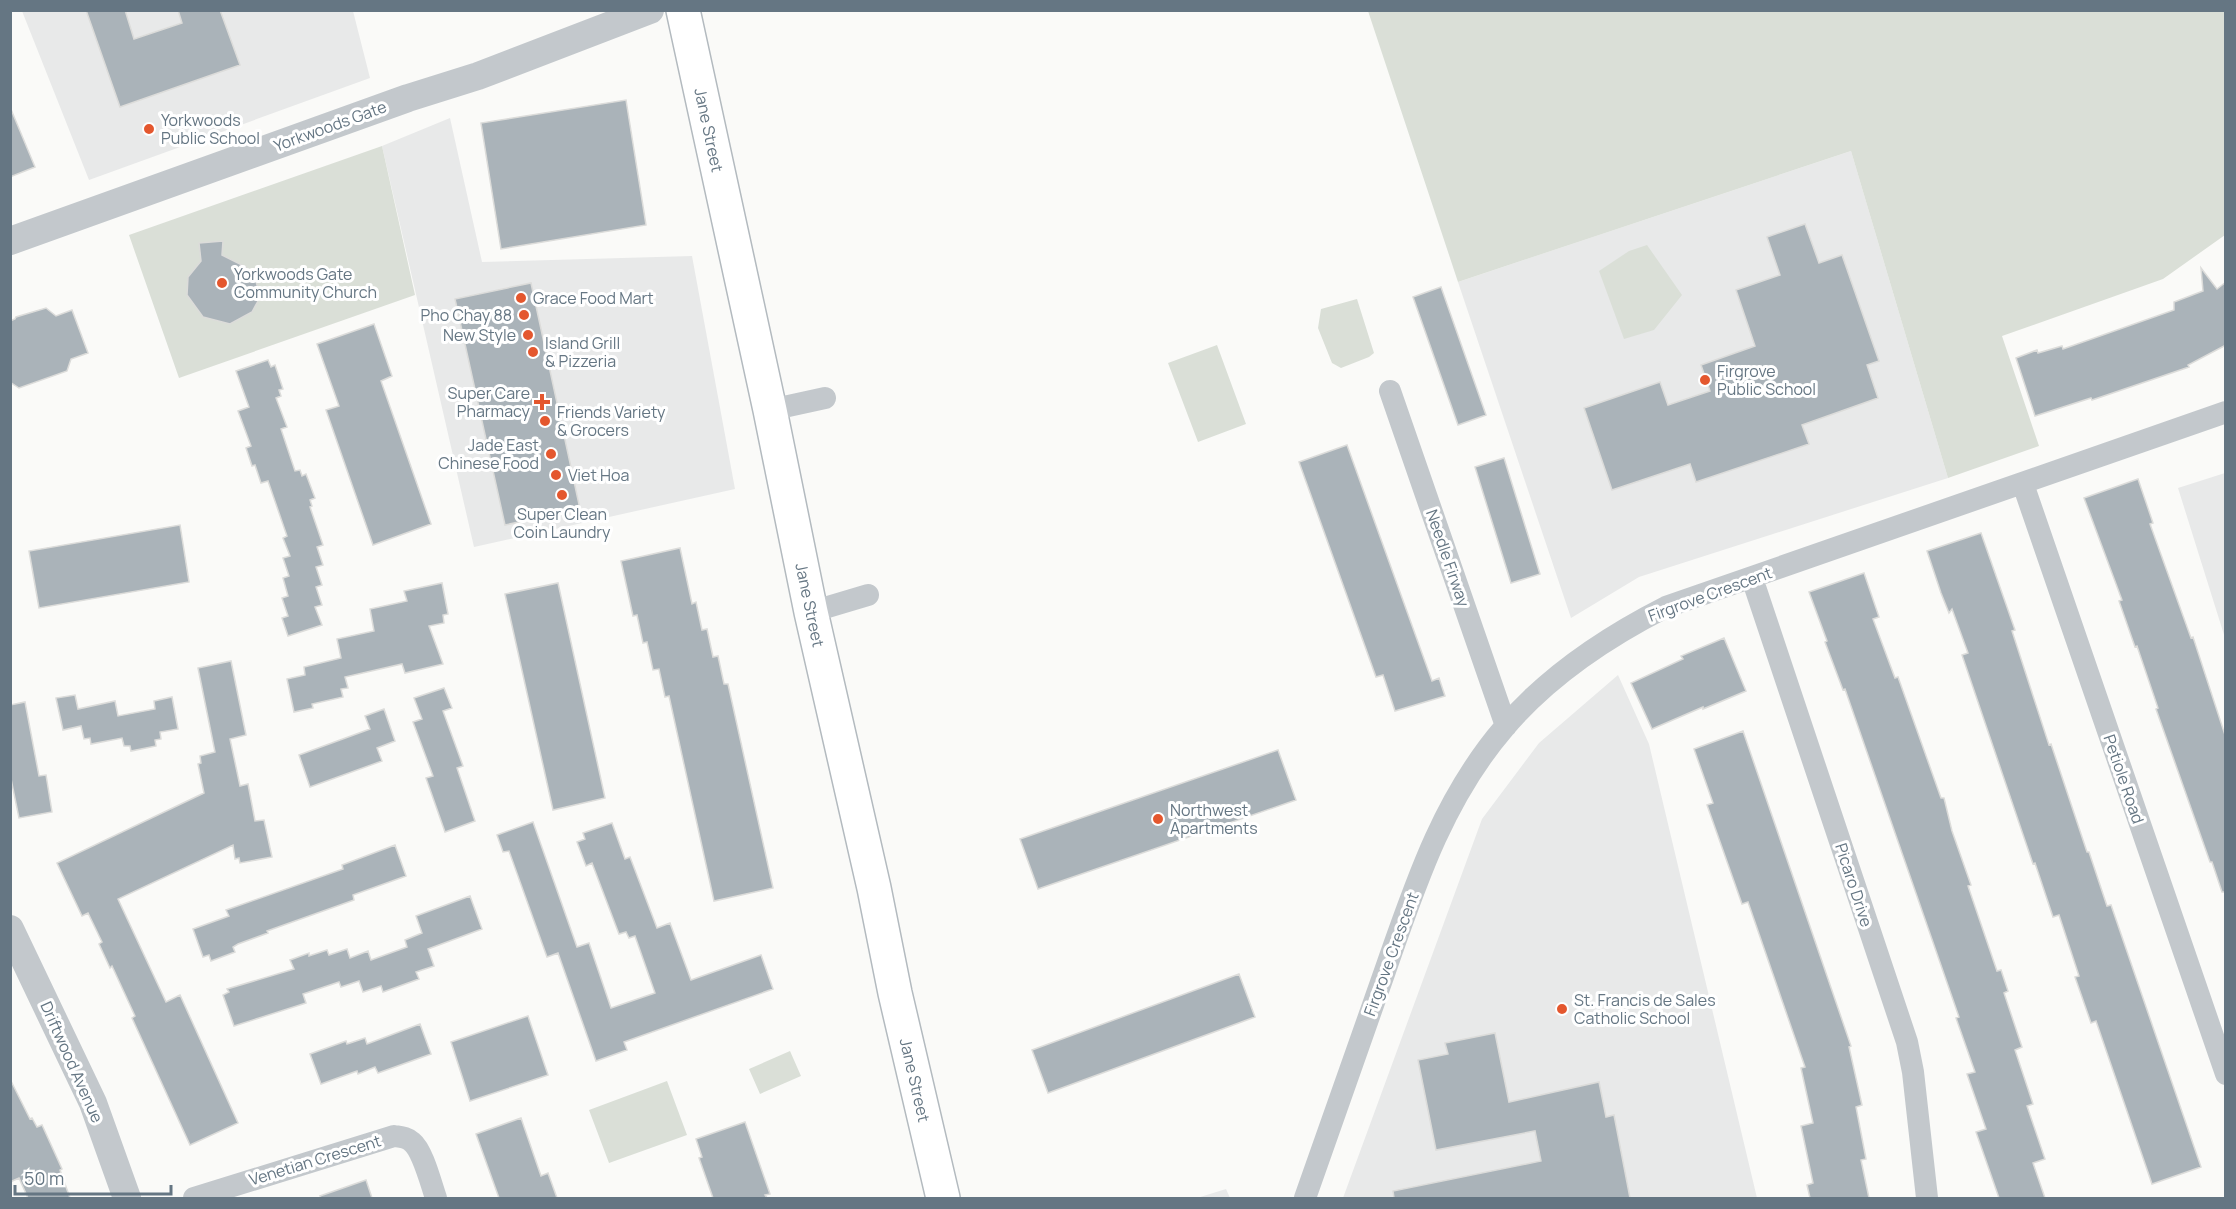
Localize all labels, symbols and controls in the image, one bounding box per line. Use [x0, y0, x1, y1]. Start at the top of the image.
street label: Jane Street [689, 86, 729, 174]
street label: Yorkwoods Gate [271, 95, 389, 157]
place label: Yorkwoods Public School [161, 109, 260, 149]
marker: Yorkwoods Public School [142, 122, 156, 136]
place label: Yorkwoods Gate Community Church [234, 263, 377, 303]
marker: Yorkwoods Gate Community Church [215, 276, 229, 290]
place label: Grace Food Mart [533, 287, 654, 309]
marker: Grace Food Mart [514, 291, 528, 305]
place label: Pho Chay 88 [421, 304, 512, 326]
marker: Pho Chay 88 [517, 308, 531, 322]
place label: New Style [443, 324, 516, 346]
marker: New Style [521, 328, 535, 342]
place label: Island Grill & Pizzeria [545, 332, 620, 372]
marker: Island Grill & Pizzeria [526, 345, 540, 359]
place label: Firgrove Public School [1717, 360, 1816, 400]
marker: Firgrove Public School [1698, 373, 1712, 387]
place label: Super Care Pharmacy [448, 382, 531, 422]
marker: Super Care Pharmacy [535, 395, 549, 409]
place label: Friends Variety & Grocers [557, 401, 666, 441]
marker: Friends Variety & Grocers [538, 414, 552, 428]
place label: Jade East Chinese Food [438, 434, 539, 474]
marker: Jade East Chinese Food [544, 447, 558, 461]
place label: Viet Hoa [568, 464, 629, 486]
marker: Viet Hoa [549, 468, 563, 482]
marker: Super Clean Coin Laundry [555, 488, 569, 502]
place label: Super Clean Coin Laundry [514, 503, 611, 543]
street label: Needle Firway [1421, 506, 1475, 610]
street label: Jane Street [790, 561, 830, 649]
street label: Firgrove Crescent [1645, 561, 1775, 627]
street label: Petiole Road [2098, 732, 2150, 826]
place label: Northwest Apartments [1170, 799, 1258, 839]
marker: Northwest Apartments [1151, 812, 1165, 826]
street label: Picaro Drive [1830, 840, 1878, 930]
street label: Firgrove Crescent [1358, 889, 1424, 1019]
place label: St. Francis de Sales Catholic School [1574, 989, 1716, 1029]
street label: Driftwood Avenue [35, 998, 109, 1126]
marker: St. Francis de Sales Catholic School [1555, 1002, 1569, 1016]
street label: Jane Street [895, 1036, 935, 1124]
street label: Venetian Crescent [246, 1129, 384, 1191]
scale bar [15, 1158, 171, 1196]
text: 50 m [24, 1166, 64, 1190]

